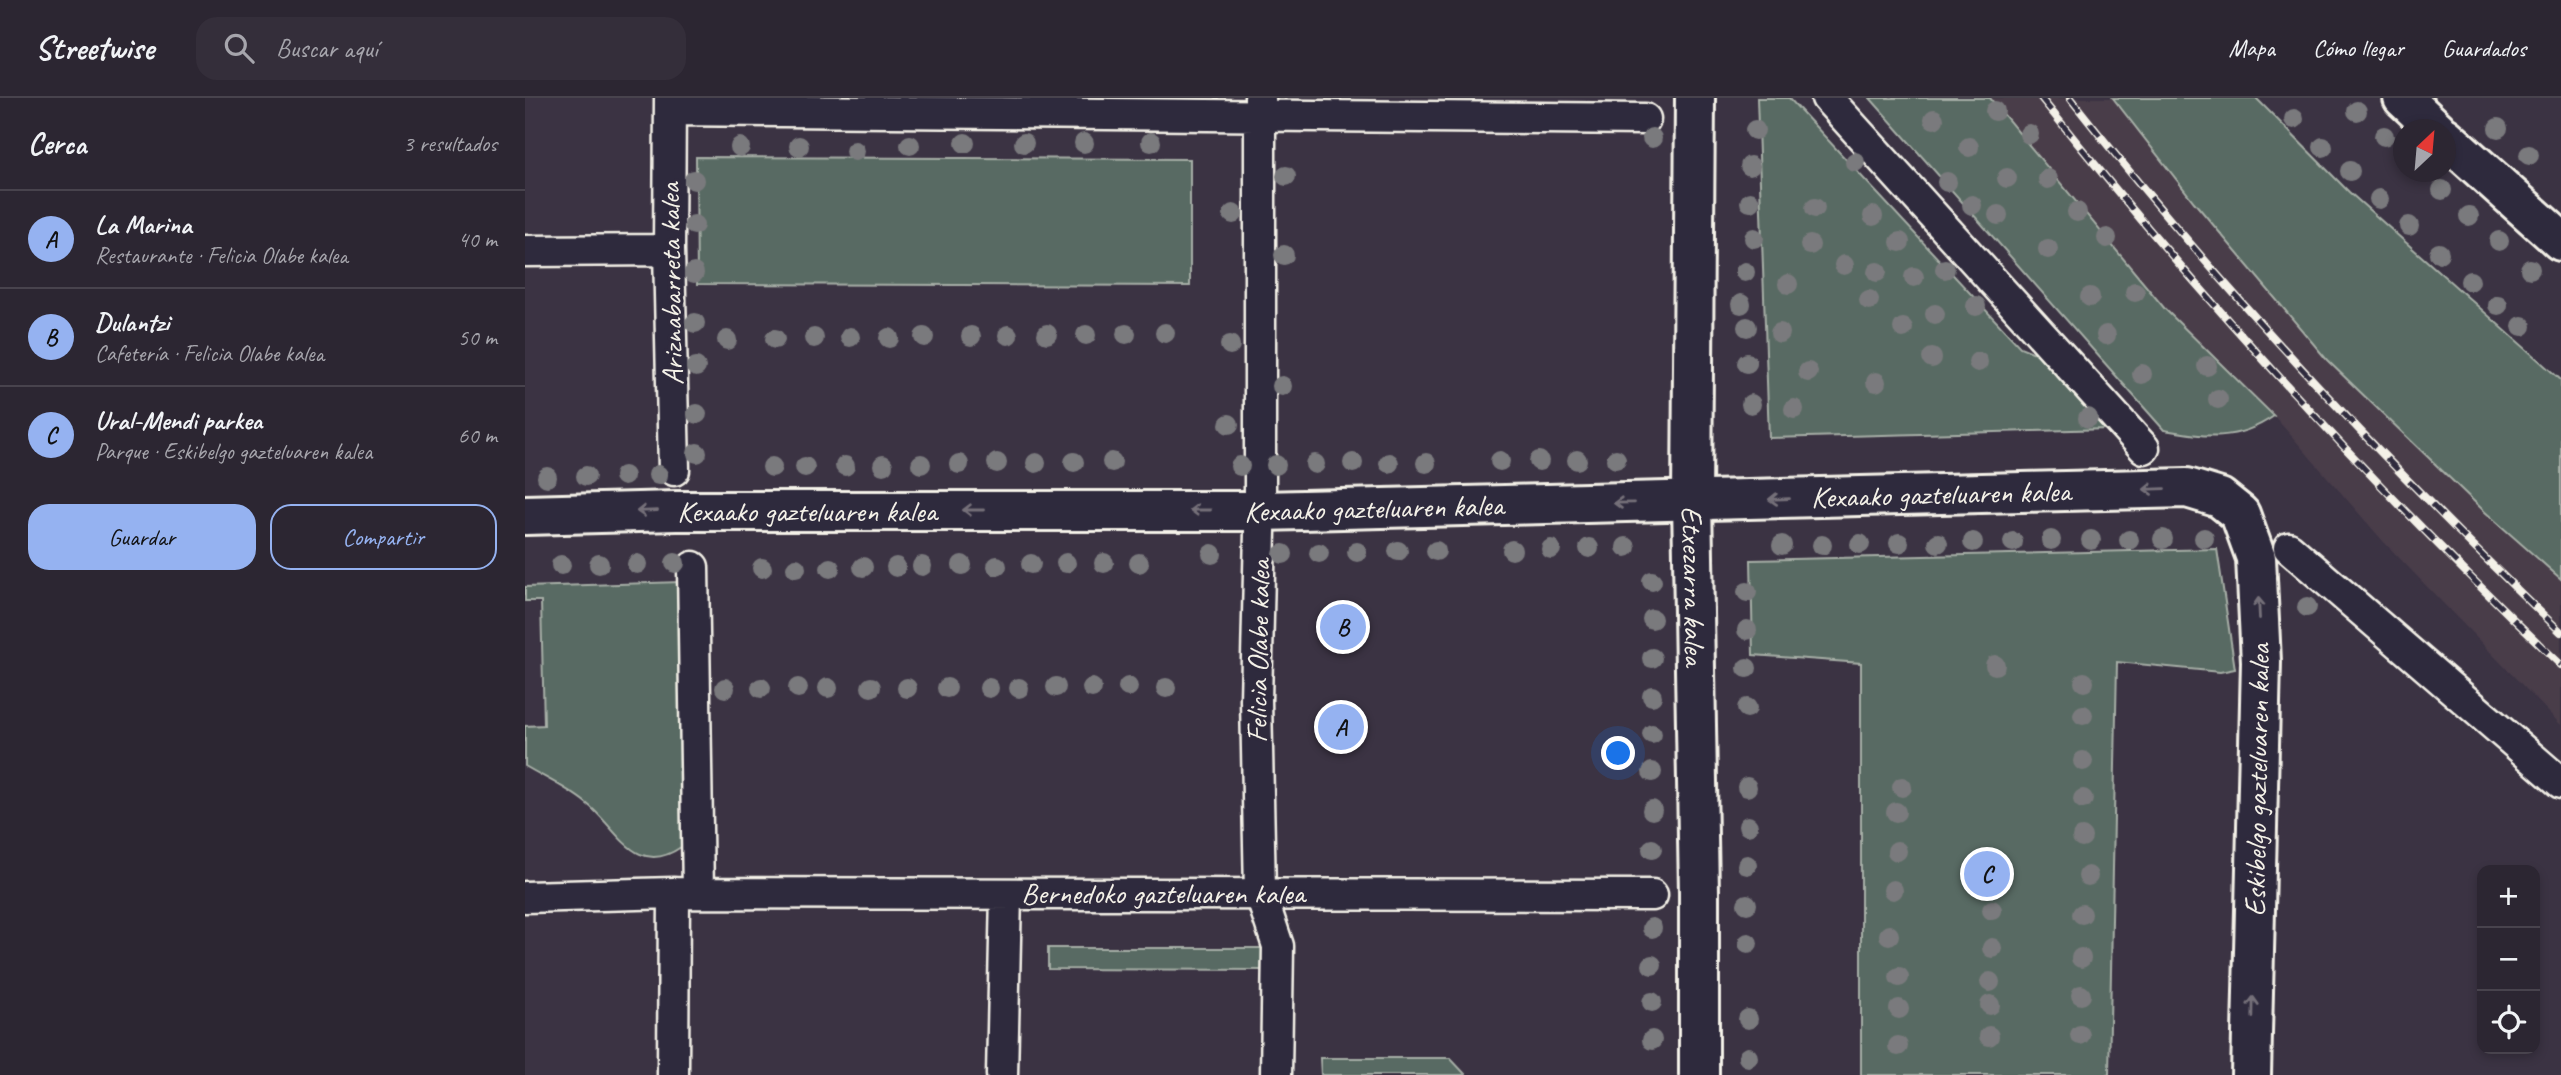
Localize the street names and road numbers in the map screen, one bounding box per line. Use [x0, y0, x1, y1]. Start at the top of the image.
street label: Ariznabarreta kalea [650, 181, 692, 385]
street label: Kexaako gazteluaren kalea [1811, 472, 2074, 516]
street label: Kexaako gazteluaren kalea [1244, 486, 1507, 530]
street label: Kexaako gazteluaren kalea [677, 492, 939, 530]
street label: Etxezarra kalea [1673, 506, 1714, 669]
street label: Felicia Olabe kalea [1237, 556, 1279, 743]
street label: Eskibelgo gazteluaren kalea [2236, 641, 2278, 917]
street label: Bernedoko gazteluaren kalea [1021, 874, 1307, 912]

